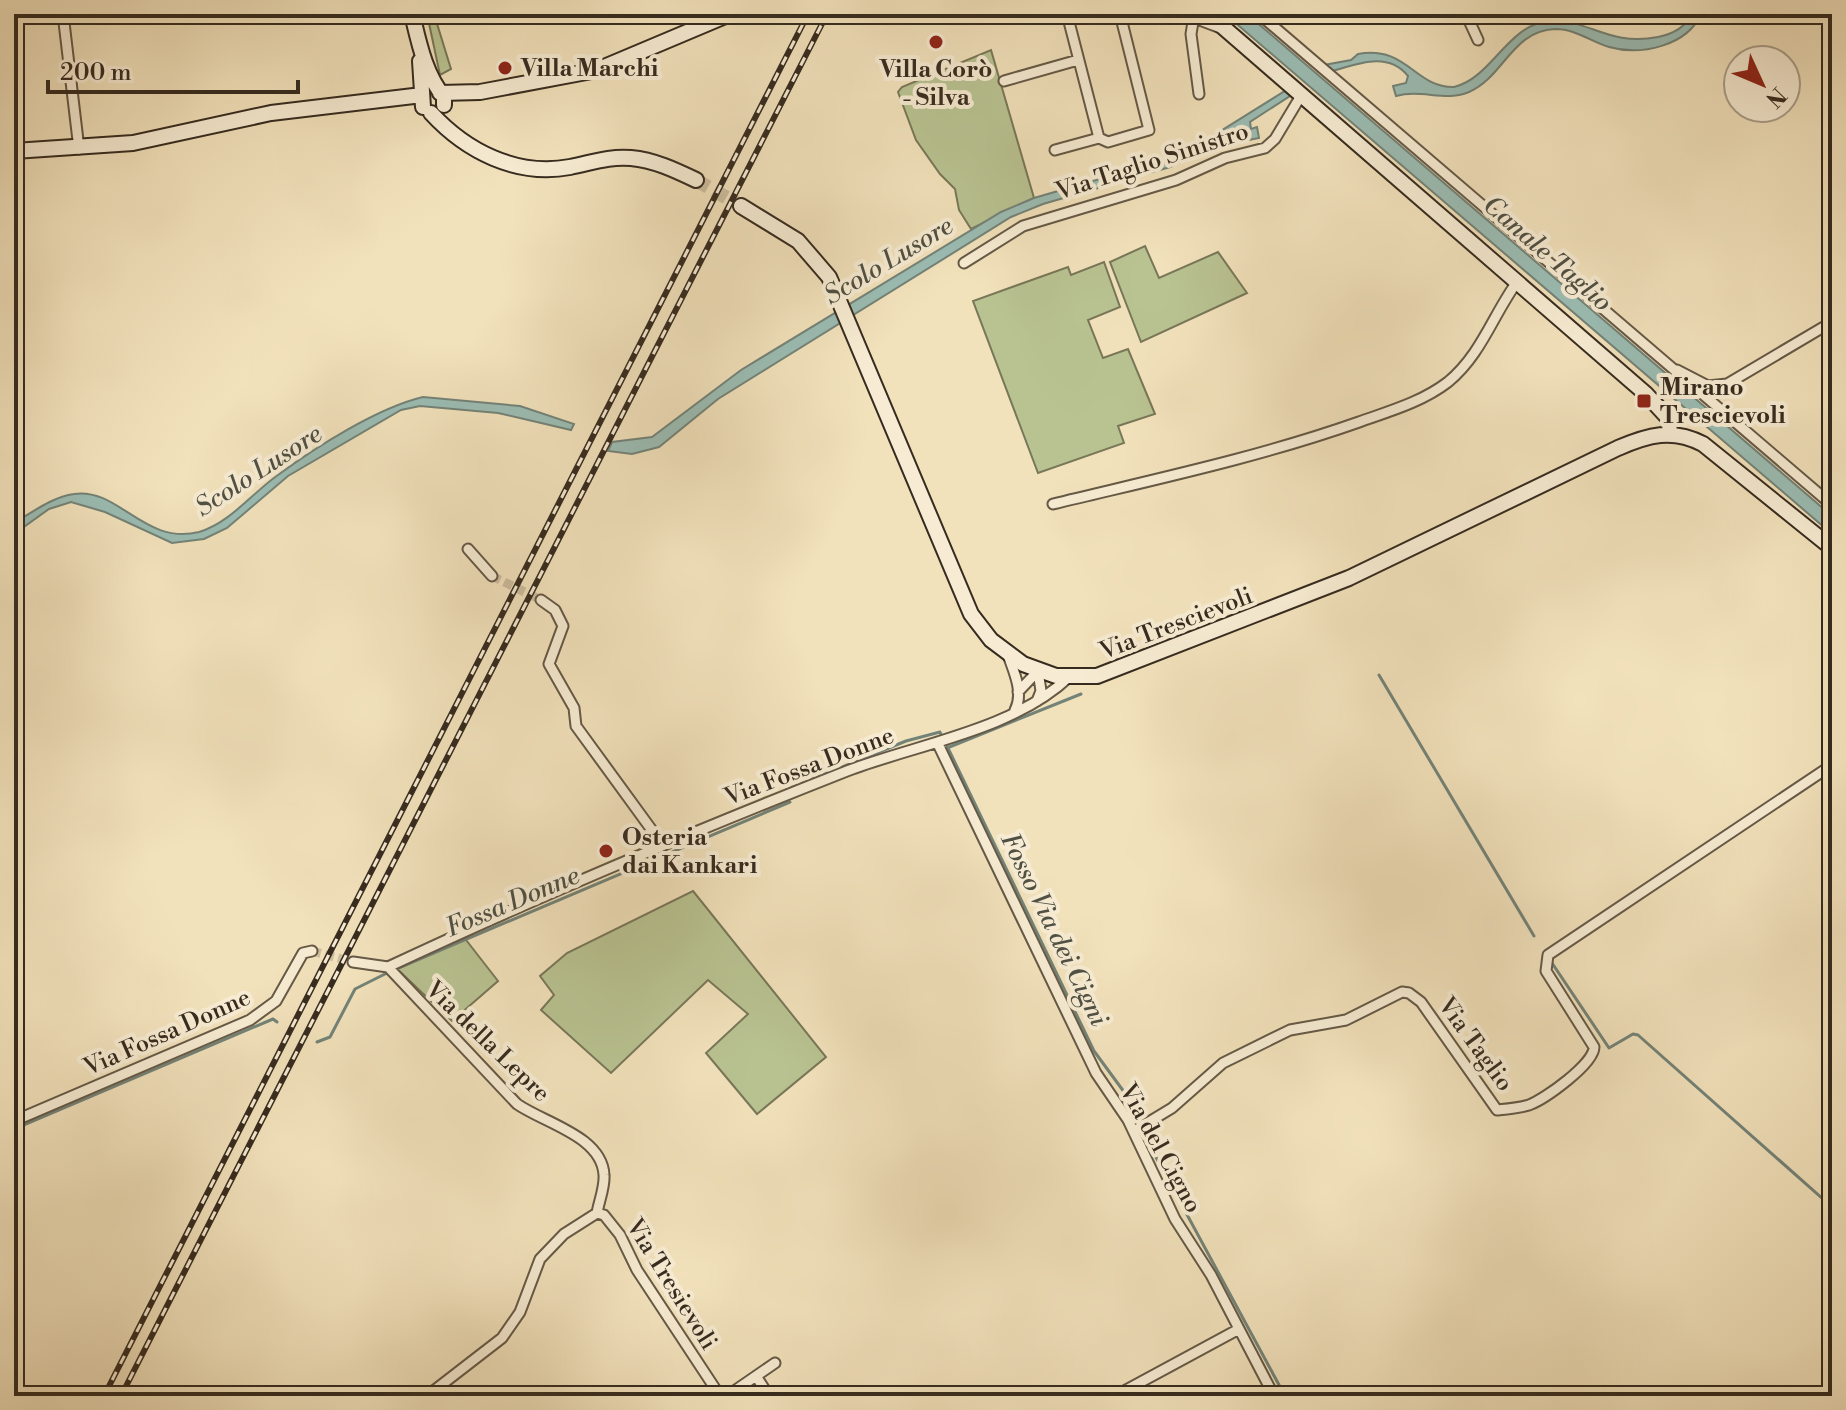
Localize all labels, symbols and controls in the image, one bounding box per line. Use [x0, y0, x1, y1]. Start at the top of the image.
marker: Villa Corò - Silva [927, 33, 945, 51]
scale bar [48, 44, 298, 94]
north arrow [1722, 44, 1802, 124]
place label: Villa Marchi [520, 54, 659, 84]
place label: Villa Corò - Silva [879, 55, 992, 113]
text: 200 m [60, 58, 131, 88]
marker: Villa Marchi [496, 59, 514, 77]
text: N [1759, 81, 1791, 113]
street label: Via Taglio Sinistro [1051, 117, 1253, 208]
water label: Canale Taglio [1476, 189, 1618, 318]
water label: Scolo Lusore [818, 210, 959, 312]
place label: Mirano Trescievoli [1660, 373, 1786, 431]
marker: Mirano Trescievoli [1635, 392, 1653, 410]
water label: Scolo Lusore [189, 418, 328, 524]
street label: Via Trescievoli [1095, 581, 1257, 667]
street label: Via Fossa Donne [719, 721, 898, 813]
place label: Osteria dai Kankari [622, 823, 758, 881]
water label: Fosso Via dei Cigni [993, 827, 1115, 1032]
marker: Osteria dai Kankari [597, 842, 615, 860]
water label: Fossa Donne [441, 859, 584, 944]
street label: Via della Lepre [418, 974, 556, 1109]
street label: Via Fossa Donne [78, 983, 255, 1083]
street label: Via Taglio [1430, 991, 1519, 1098]
street label: Via del Cigno [1112, 1078, 1208, 1218]
street label: Via Tresievoli [618, 1212, 723, 1356]

